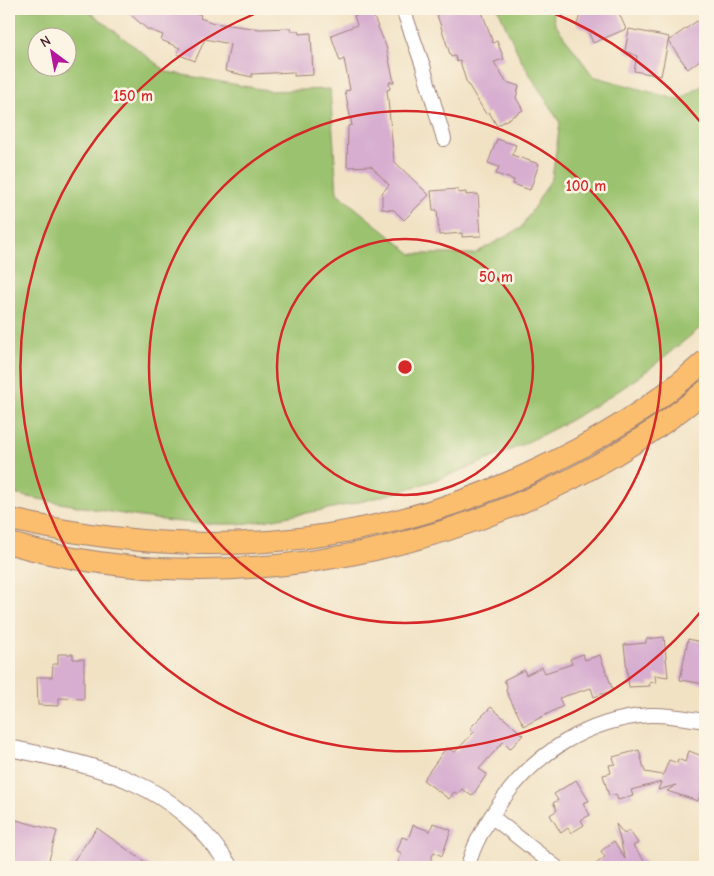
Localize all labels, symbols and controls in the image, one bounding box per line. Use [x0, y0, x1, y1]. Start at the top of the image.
north arrow [28, 28, 78, 78]
text: N [37, 32, 54, 51]
text: 150 m [113, 87, 153, 105]
text: 100 m [566, 177, 606, 195]
text: 50 m [479, 268, 513, 286]
centre of rings [396, 358, 414, 376]

